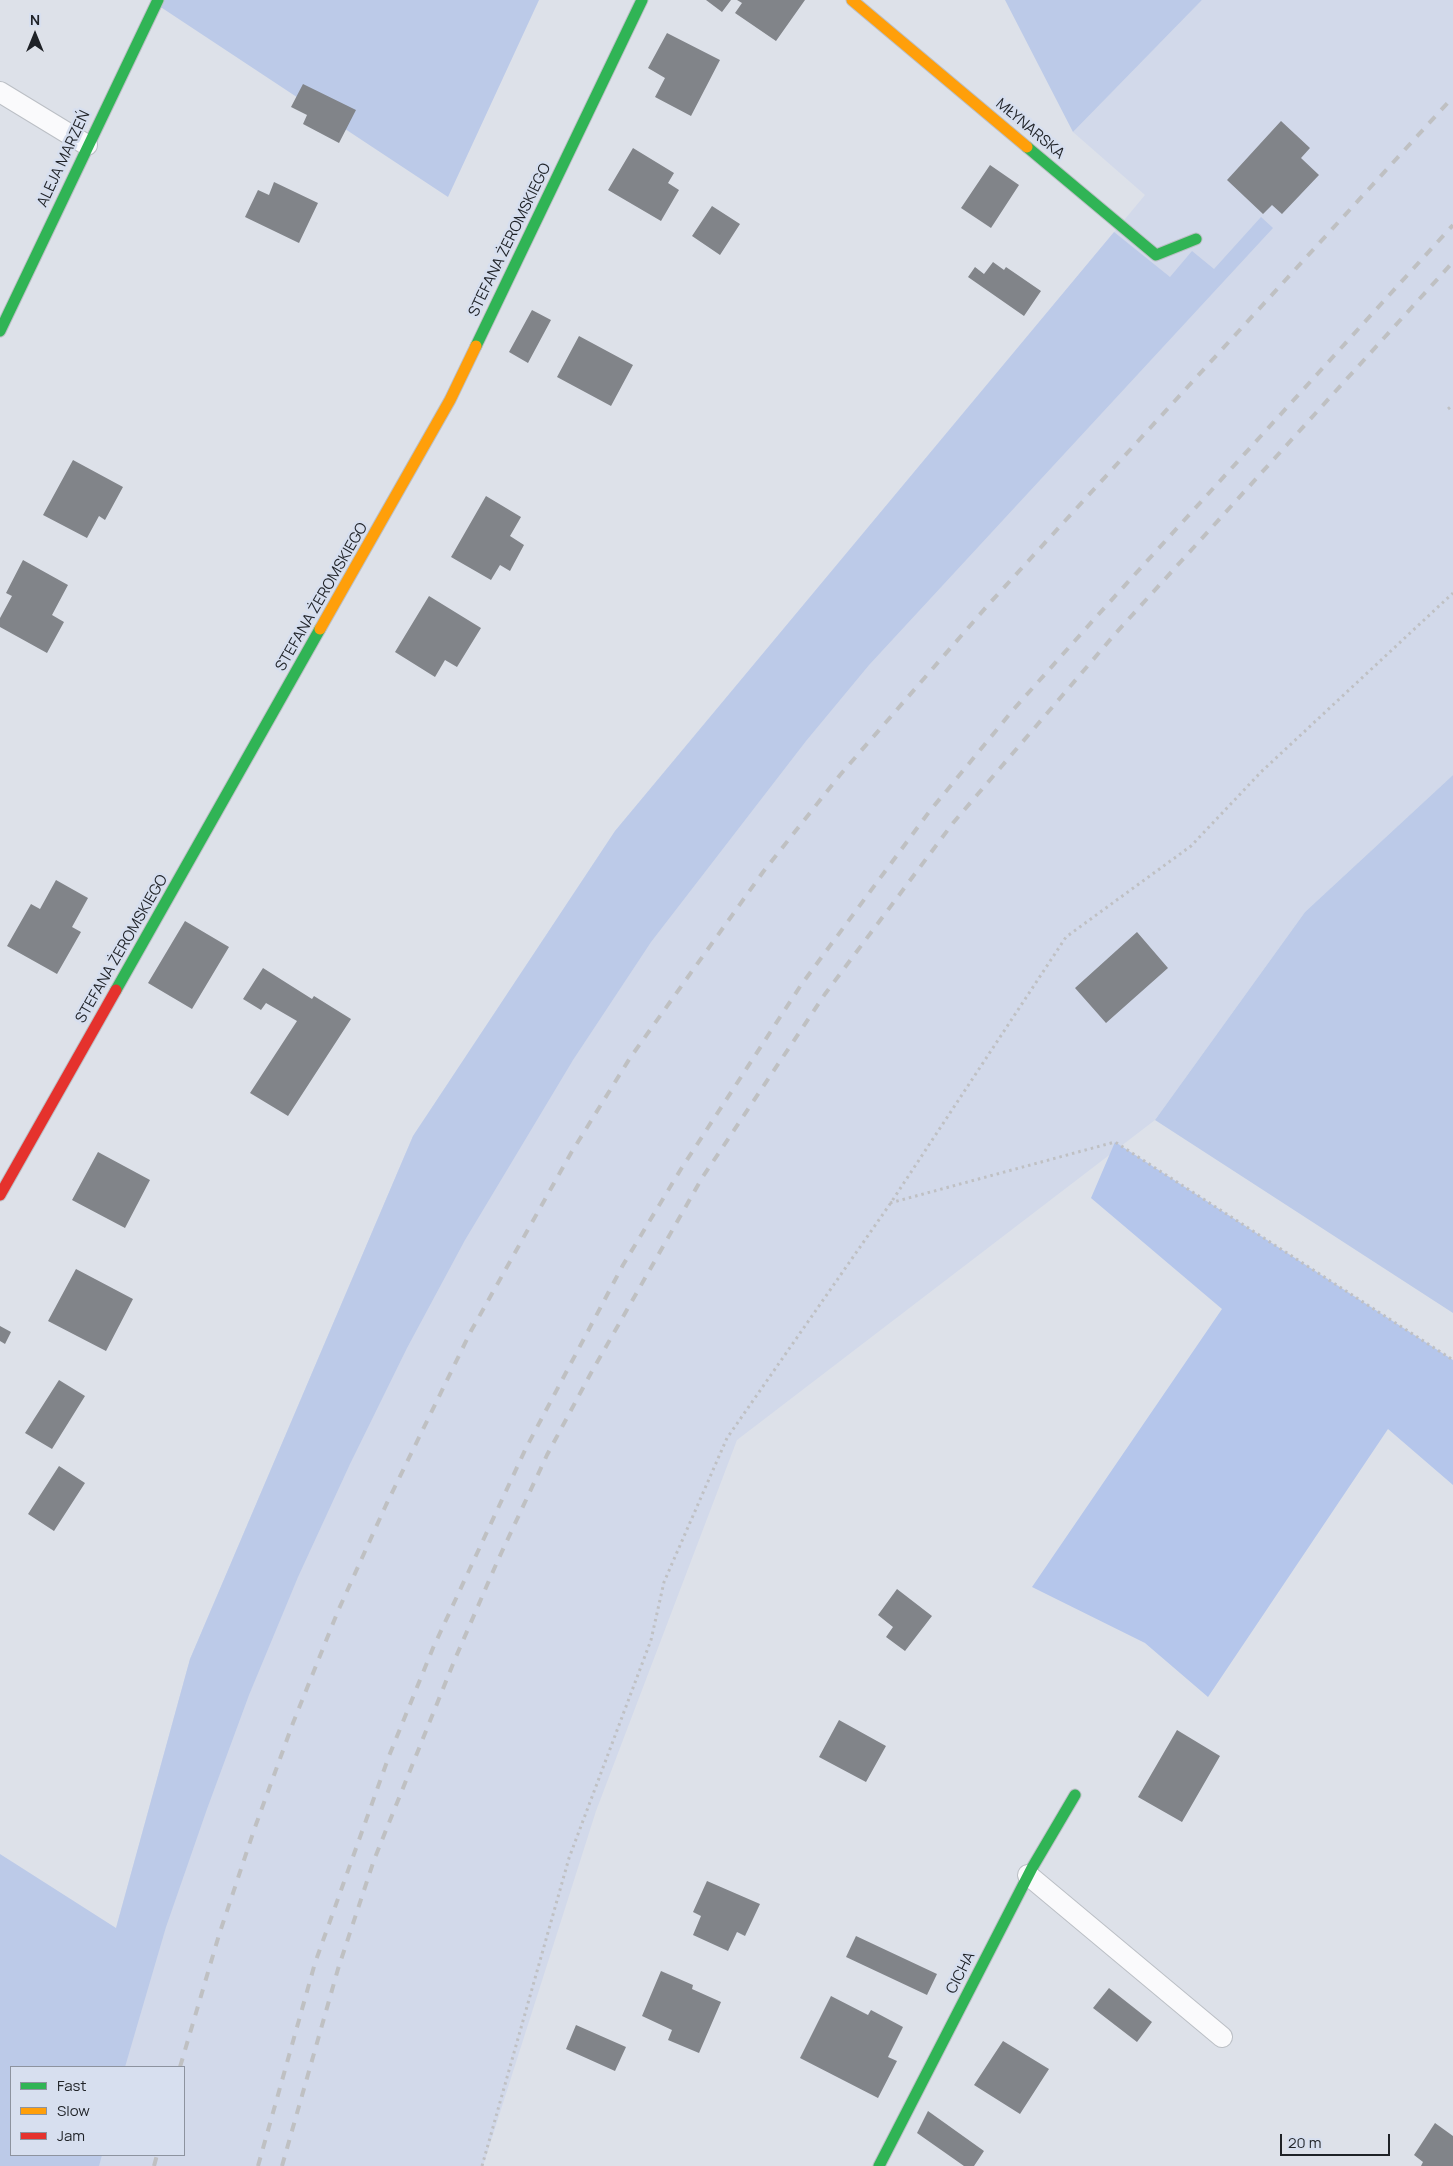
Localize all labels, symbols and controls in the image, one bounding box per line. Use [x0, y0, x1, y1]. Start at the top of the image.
north arrow [10, 10, 60, 60]
text: N [30, 10, 40, 29]
street label: MŁYNARSKA [992, 95, 1068, 163]
street label: ALEJA MARZEŃ [34, 108, 94, 210]
street label: STEFANA ŻEROMSKIEGO [465, 160, 555, 320]
street label: STEFANA ŻEROMSKIEGO [272, 520, 372, 674]
street label: STEFANA ŻEROMSKIEGO [72, 872, 172, 1026]
street label: CICHA [943, 1949, 979, 1997]
legend [10, 2066, 185, 2156]
text: Fast [57, 2075, 86, 2096]
text: Slow [57, 2100, 90, 2121]
scale bar [1283, 2124, 1393, 2156]
text: Jam [57, 2125, 85, 2146]
text: 20 m [1288, 2132, 1321, 2153]

